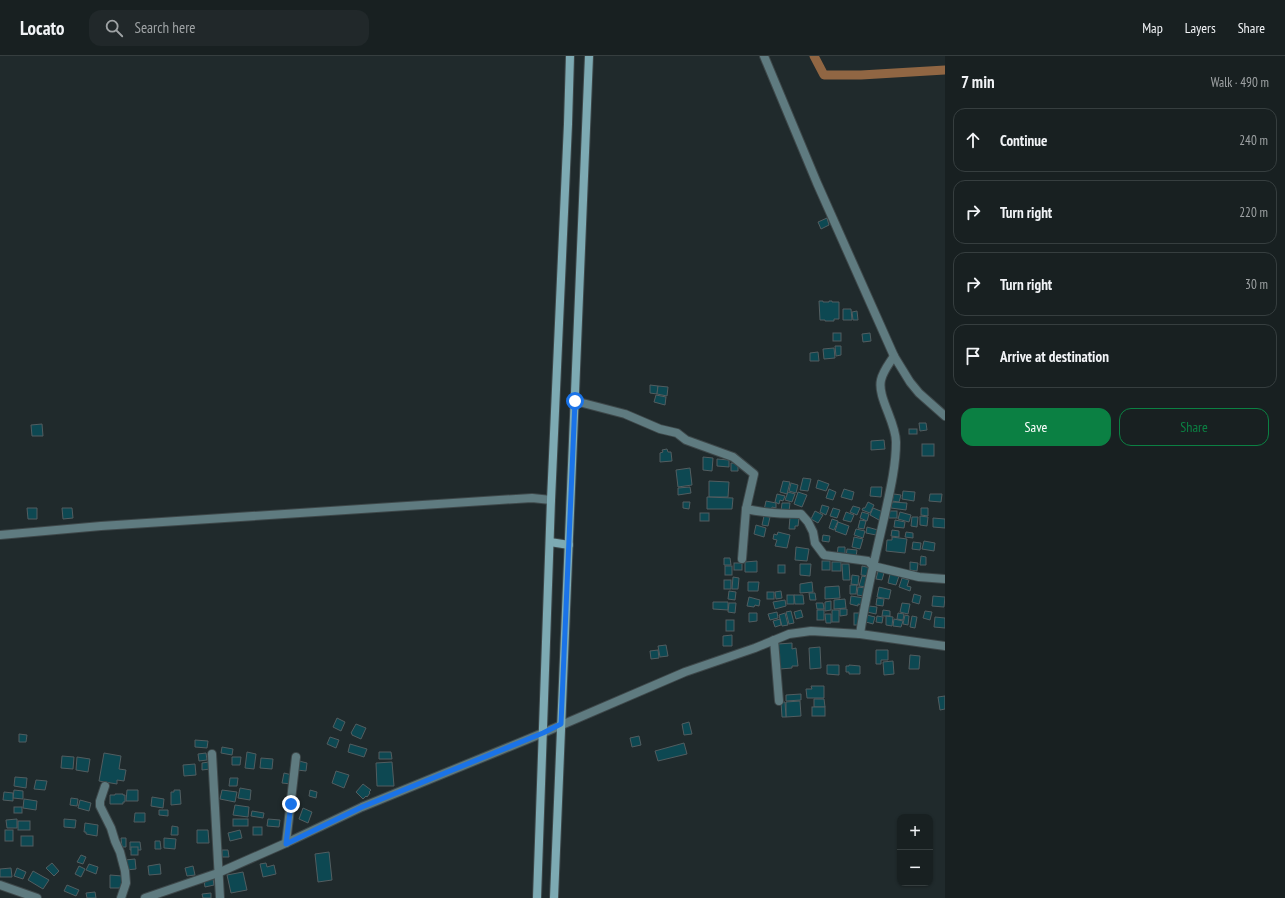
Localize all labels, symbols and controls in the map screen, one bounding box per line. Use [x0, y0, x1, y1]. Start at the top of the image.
search box [89, 10, 369, 46]
text: Locato [20, 16, 65, 40]
icon: search [103, 17, 125, 39]
text: Search here [135, 18, 195, 37]
text: Map [1142, 19, 1163, 37]
text: Layers [1185, 19, 1216, 37]
text: Share [1238, 19, 1265, 37]
text: 7 min [961, 71, 995, 93]
text: Walk · 490 m [1211, 74, 1269, 91]
icon: ahead [962, 129, 984, 151]
text: Continue [1000, 131, 1047, 150]
text: 240 m [1239, 132, 1268, 149]
icon: right [962, 201, 984, 223]
text: Turn right [1000, 203, 1052, 222]
text: 220 m [1239, 204, 1268, 221]
icon: right [962, 273, 984, 295]
text: Turn right [1000, 275, 1052, 294]
text: 30 m [1245, 276, 1268, 293]
icon: arrive [962, 345, 984, 367]
text: Arrive at destination [1000, 347, 1109, 366]
route start [566, 392, 584, 410]
button: Save [961, 408, 1111, 446]
button: Share [1119, 408, 1269, 446]
route end [282, 795, 300, 813]
map controls [897, 814, 933, 886]
button: + [897, 814, 933, 850]
button: − [897, 850, 933, 886]

